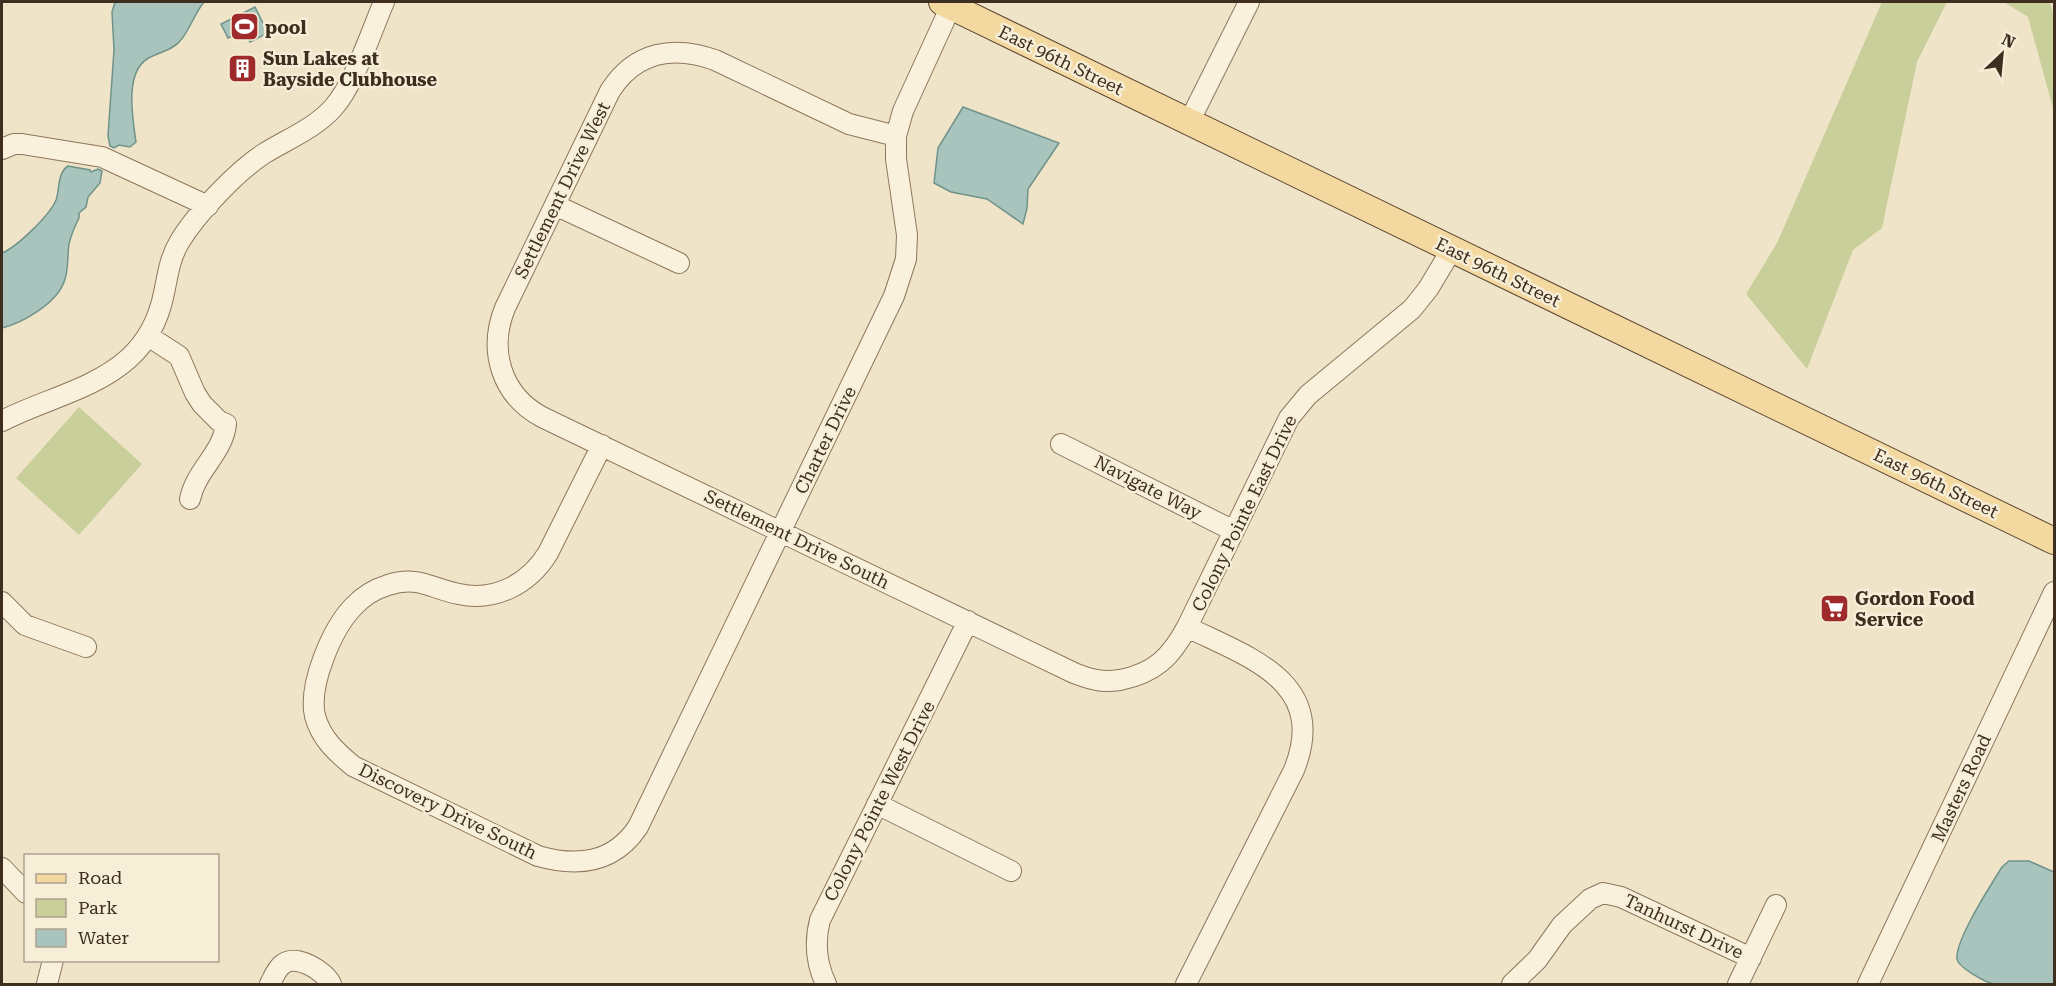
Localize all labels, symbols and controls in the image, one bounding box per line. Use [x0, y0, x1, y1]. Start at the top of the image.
sports icon: pool [228, 11, 260, 43]
place label: pool [265, 17, 306, 38]
street label: East 96th Street [995, 21, 1127, 99]
north arrow [1972, 24, 2032, 84]
text: N [1999, 30, 2018, 52]
place label: Sun Lakes at Bayside Clubhouse [263, 48, 438, 90]
building icon: Sun Lakes at Bayside Clubhouse [226, 52, 258, 84]
street label: Settlement Drive West [510, 98, 614, 282]
street label: East 96th Street [1432, 233, 1564, 311]
street label: Charter Drive [790, 383, 860, 497]
street label: Colony Pointe East Drive [1187, 411, 1301, 615]
street label: East 96th Street [1870, 444, 2002, 522]
street label: Navigate Way [1091, 451, 1205, 523]
street label: Settlement Drive South [701, 485, 893, 593]
place label: Gordon Food Service [1855, 588, 1975, 630]
supermarket icon: Gordon Food Service [1818, 592, 1850, 624]
street label: Colony Pointe West Drive [819, 697, 939, 905]
street label: Masters Road [1927, 730, 1995, 845]
street label: Discovery Drive South [356, 759, 541, 863]
legend [24, 854, 219, 962]
text: Road [78, 867, 123, 888]
street label: Tanhurst Drive [1621, 889, 1747, 963]
text: Park [78, 897, 118, 918]
text: Water [78, 927, 129, 948]

